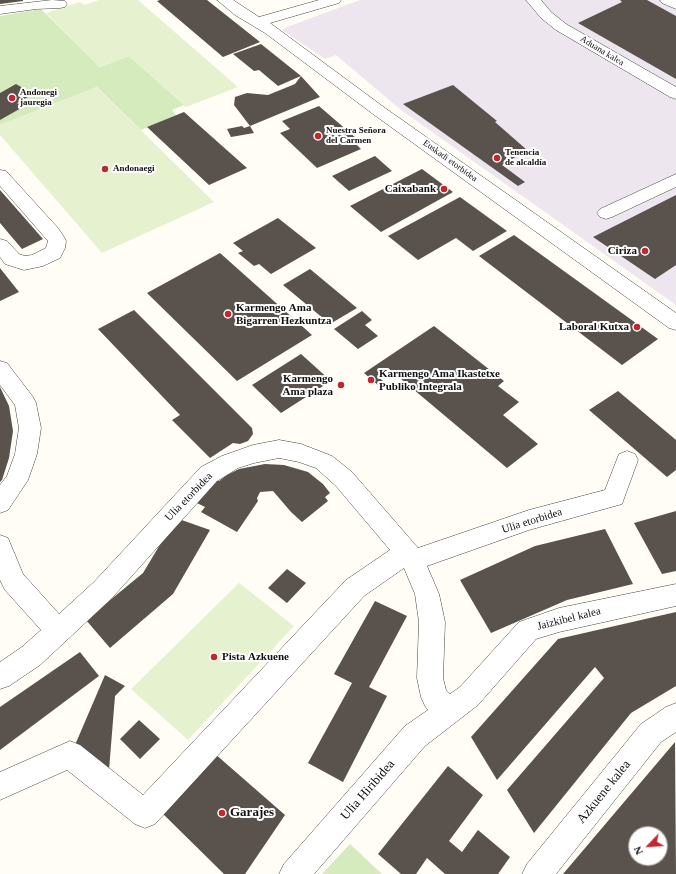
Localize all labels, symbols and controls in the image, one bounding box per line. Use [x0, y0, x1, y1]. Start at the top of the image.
street label: Aduana kalea [578, 34, 626, 68]
place label: Andonegi jauregia [20, 88, 57, 109]
marker: Andonegi jauregia [7, 93, 17, 103]
place label: Nuestra Señora del Carmen [326, 126, 386, 147]
marker: Nuestra Señora del Carmen [313, 131, 323, 141]
street label: Euskadi etorbidea [421, 138, 479, 184]
place label: Tenencia de alcaldía [505, 148, 546, 169]
marker: Tenencia de alcaldía [492, 153, 502, 163]
marker: Andonaegi [100, 164, 110, 174]
place label: Andonaegi [113, 164, 155, 174]
place label: Caixabank [385, 182, 436, 196]
marker: Caixabank [439, 184, 449, 194]
place label: Ciriza [608, 244, 637, 258]
marker: Ciriza [640, 246, 650, 256]
place label: Karmengo Ama Bigarren Hezkuntza [236, 301, 331, 327]
marker: Karmengo Ama Bigarren Hezkuntza [223, 309, 233, 319]
place label: Laboral Kutxa [559, 320, 629, 334]
marker: Laboral Kutxa [632, 322, 642, 332]
place label: Karmengo Ama Ikastetxe Publiko Integrala [379, 367, 500, 393]
place label: Karmengo Ama plaza [283, 372, 333, 398]
marker: Karmengo Ama Ikastetxe Publiko Integrala [366, 375, 376, 385]
marker: Karmengo Ama plaza [336, 380, 346, 390]
street label: Ulia etorbidea [163, 470, 215, 524]
street label: Ulia etorbidea [500, 506, 564, 536]
street label: Jaizkibel kalea [536, 605, 602, 633]
place label: Pista Azkuene [222, 650, 289, 664]
marker: Pista Azkuene [209, 652, 219, 662]
street label: Ulia Hiribidea [338, 757, 398, 823]
street label: Azkuene kalea [574, 757, 634, 827]
place label: Garajes [230, 805, 274, 821]
marker: Garajes [217, 808, 227, 818]
north arrow [628, 826, 668, 866]
text: N [631, 845, 645, 857]

